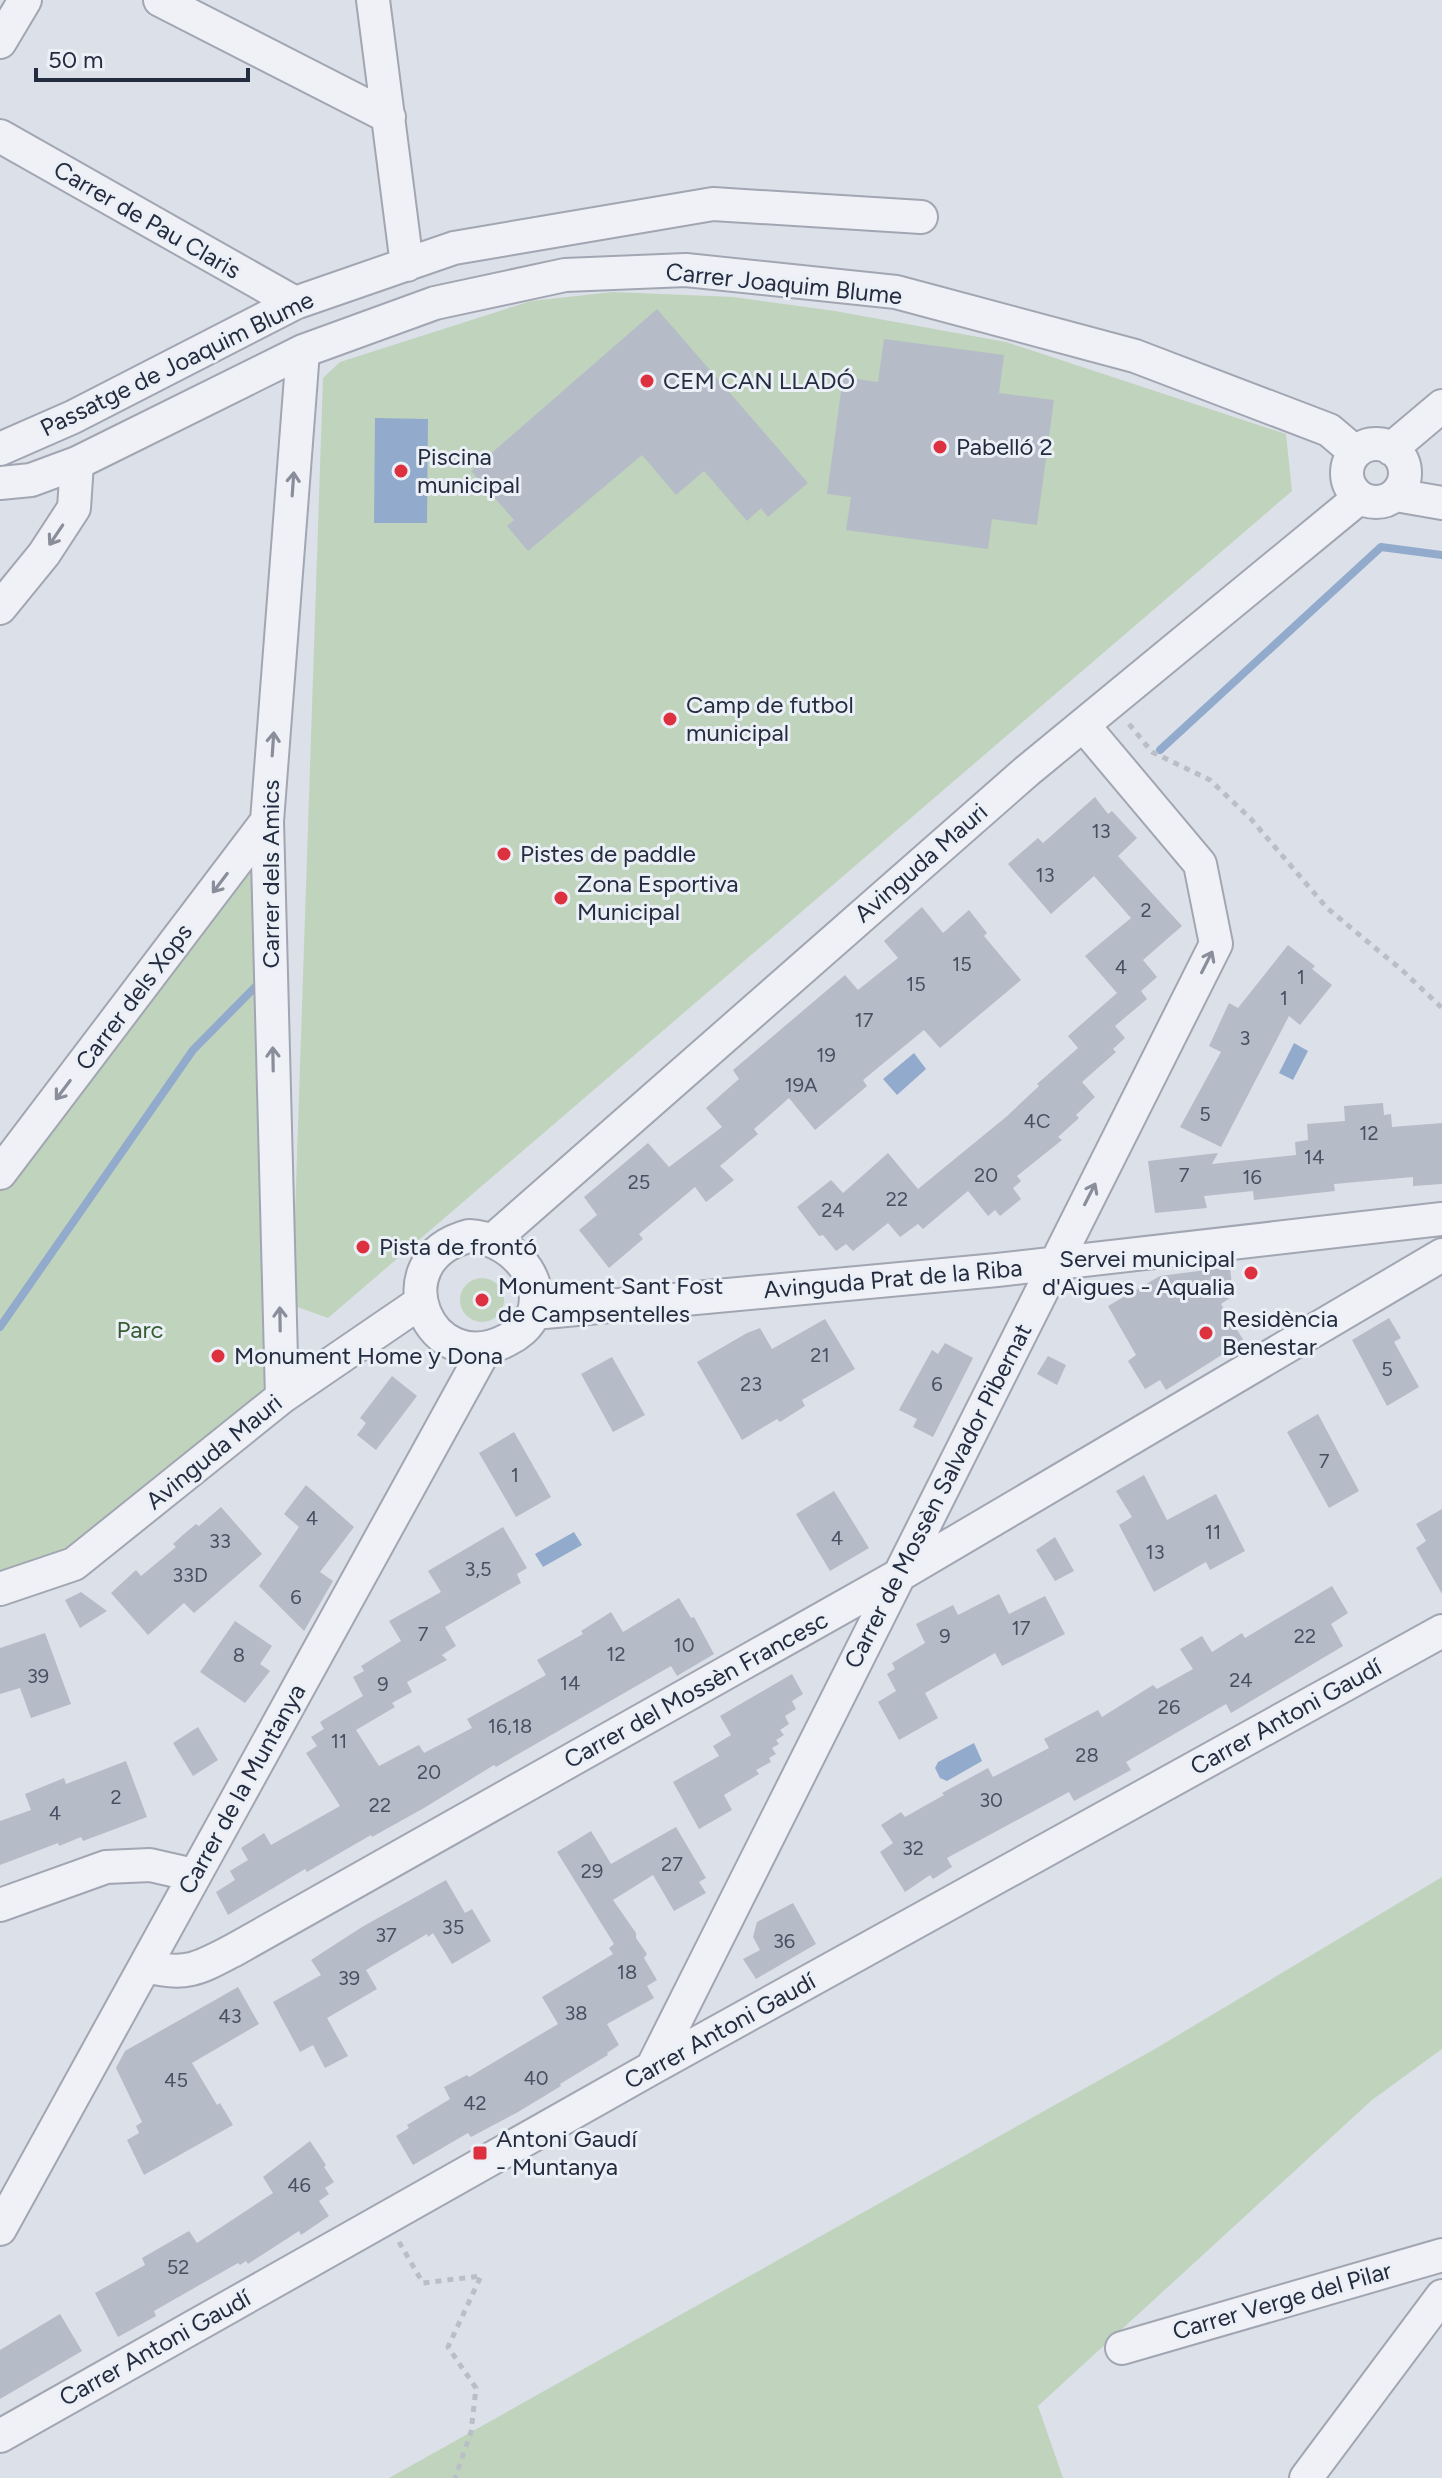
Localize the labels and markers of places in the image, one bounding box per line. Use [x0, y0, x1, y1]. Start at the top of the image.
place label: CEM CAN LLADÓ [663, 366, 855, 395]
marker: CEM CAN LLADÓ [638, 372, 656, 390]
place label: Pabelló 2 [956, 432, 1053, 461]
marker: Pabelló 2 [931, 438, 949, 456]
place label: Piscina municipal [417, 442, 520, 499]
marker: Piscina municipal [392, 462, 410, 480]
place label: Camp de futbol municipal [686, 690, 854, 747]
marker: Camp de futbol municipal [661, 710, 679, 728]
place label: Pistes de paddle [520, 839, 696, 868]
marker: Pistes de paddle [495, 845, 513, 863]
place label: Zona Esportiva Municipal [577, 869, 739, 926]
marker: Zona Esportiva Municipal [552, 889, 570, 907]
place label: Pista de frontó [379, 1232, 537, 1261]
marker: Pista de frontó [354, 1238, 372, 1256]
place label: Servei municipal d'Aigues - Aqualia [1042, 1244, 1235, 1301]
marker: Servei municipal d'Aigues - Aqualia [1242, 1264, 1260, 1282]
place label: Monument Sant Fost de Campsentelles [498, 1271, 723, 1328]
marker: Monument Sant Fost de Campsentelles [473, 1291, 491, 1309]
place label: Residència Benestar [1222, 1304, 1338, 1361]
marker: Residència Benestar [1197, 1324, 1215, 1342]
place label: Monument Home y Dona [234, 1341, 503, 1370]
marker: Monument Home y Dona [209, 1347, 227, 1365]
place label: Antoni Gaudí - Muntanya [496, 2124, 638, 2181]
marker: Antoni Gaudí - Muntanya [471, 2144, 489, 2162]

